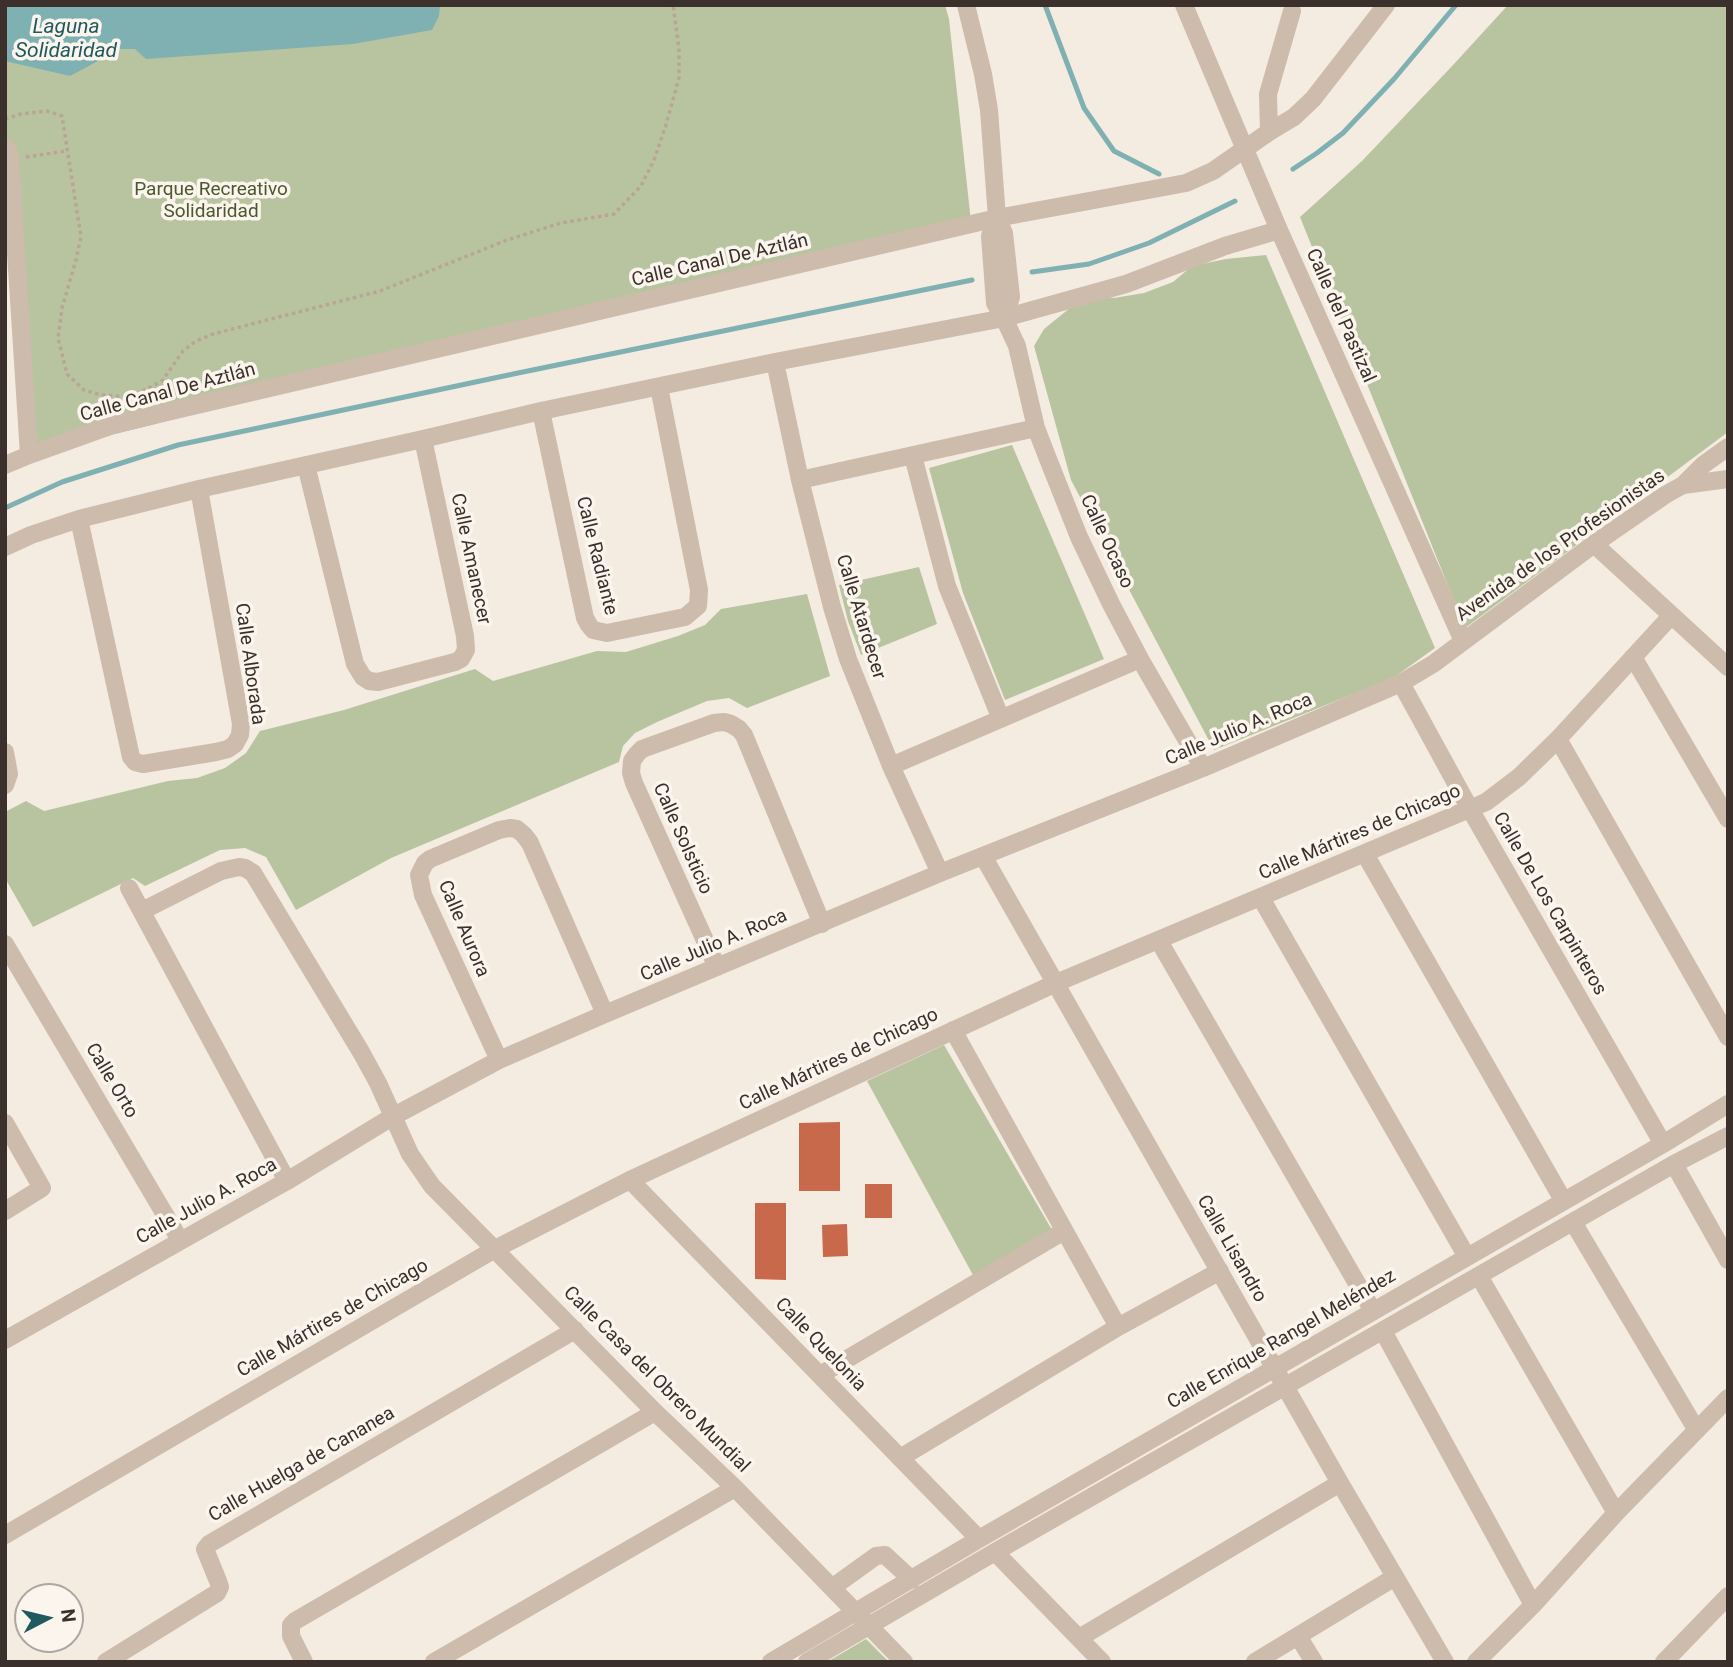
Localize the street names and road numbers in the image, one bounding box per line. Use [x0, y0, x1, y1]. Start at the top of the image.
street label: Calle Canal De Aztlán [630, 230, 810, 292]
street label: Calle del Pastizal [1300, 246, 1380, 386]
street label: Calle Canal De Aztlán [78, 359, 258, 427]
street label: Avenida de los Profesionistas [1452, 465, 1670, 627]
street label: Calle Amanecer [445, 492, 495, 626]
street label: Calle Ocaso [1074, 492, 1138, 592]
street label: Calle Radiante [570, 494, 622, 618]
street label: Calle Atardecer [830, 552, 890, 682]
street label: Calle Alborada [229, 602, 269, 726]
street label: Calle Julio A. Roca [1162, 689, 1316, 771]
street label: Calle Solsticio [647, 780, 717, 898]
street label: Calle Mártires de Chicago [1256, 780, 1464, 886]
street label: Calle De Los Carpinteros [1487, 808, 1611, 1000]
street label: Calle Aurora [432, 877, 494, 981]
street label: Calle Julio A. Roca [637, 905, 791, 987]
street label: Calle Mártires de Chicago [736, 1004, 942, 1116]
street label: Calle Orto [80, 1039, 142, 1123]
street label: Calle Julio A. Roca [133, 1154, 281, 1250]
street label: Calle Lisandro [1191, 1191, 1271, 1307]
street label: Calle Mártires de Chicago [233, 1255, 433, 1383]
street label: Calle Enrique Rangel Meléndez [1164, 1265, 1400, 1415]
street label: Calle Casa del Obrero Mundial [558, 1282, 754, 1478]
street label: Calle Quelonia [770, 1293, 870, 1397]
street label: Calle Huelga de Cananea [205, 1402, 399, 1528]

